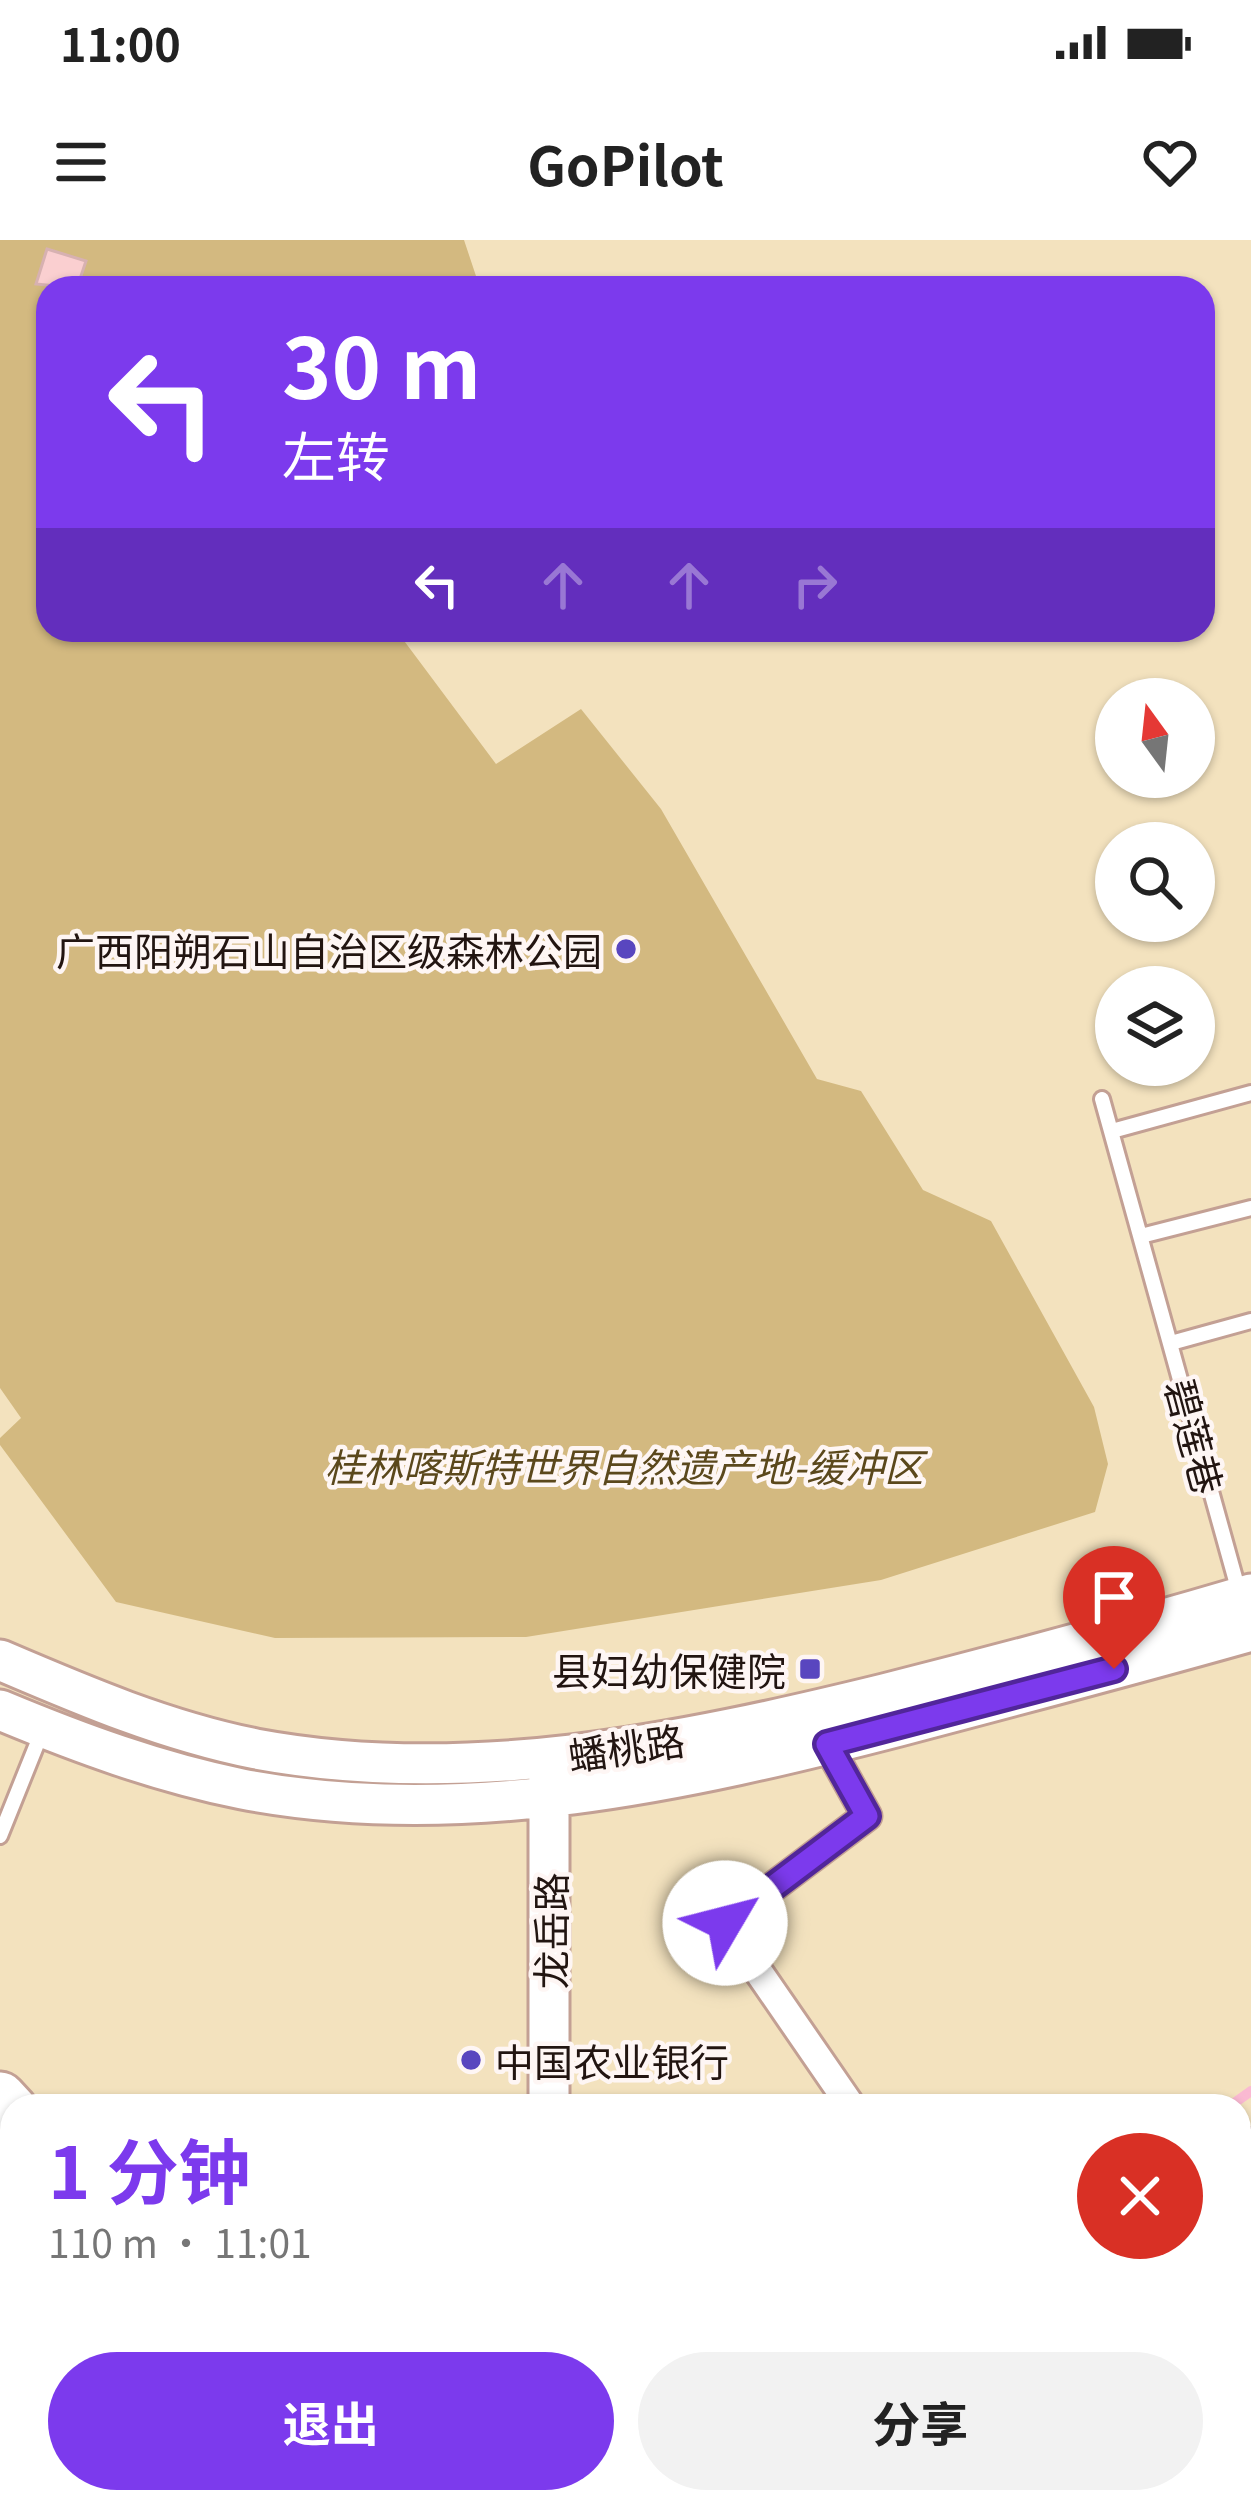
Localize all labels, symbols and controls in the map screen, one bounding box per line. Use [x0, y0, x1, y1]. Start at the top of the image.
text: 11:00 [60, 10, 181, 75]
text: GoPilot [527, 123, 724, 202]
icon: menu [48, 129, 114, 195]
icon: heart [1137, 129, 1203, 195]
text: 30 m [282, 302, 481, 423]
icon: left [84, 324, 240, 480]
text: 左转 [282, 414, 390, 493]
icon: left [404, 552, 470, 618]
icon: ahead [530, 552, 596, 618]
icon: ahead [656, 552, 722, 618]
icon: right [782, 552, 848, 618]
north arrow [1095, 678, 1215, 798]
map controls [1095, 678, 1215, 1086]
button: search [1095, 822, 1215, 942]
place label: 广西阳朔石山自治区级森林公园 [56, 921, 602, 977]
marker: 广西阳朔石山自治区级森林公园 [613, 936, 639, 962]
button: layers [1095, 966, 1215, 1086]
street label: 碧莲巷 [1154, 1372, 1238, 1500]
park label: 桂林喀斯特世界自然遗产地-缓冲区 [325, 1437, 928, 1493]
pin [1063, 1546, 1165, 1669]
icon: arrive [1081, 1564, 1147, 1630]
place label: 县妇幼保健院 [552, 1641, 786, 1697]
marker: 县妇幼保健院 [797, 1656, 823, 1682]
street label: 蟠桃路 [564, 1710, 688, 1782]
position arrow [662, 1860, 788, 1986]
street label: 龙岳路 [521, 1872, 577, 1990]
place label: 中国农业银行 [495, 2032, 729, 2088]
marker: 中国农业银行 [458, 2047, 484, 2073]
text: 1 分钟 [48, 2115, 251, 2220]
button: close [1077, 2133, 1203, 2259]
text: 110 m · 11:01 [48, 2213, 312, 2269]
button: 退出 [48, 2352, 614, 2490]
button: 分享 [638, 2352, 1203, 2490]

